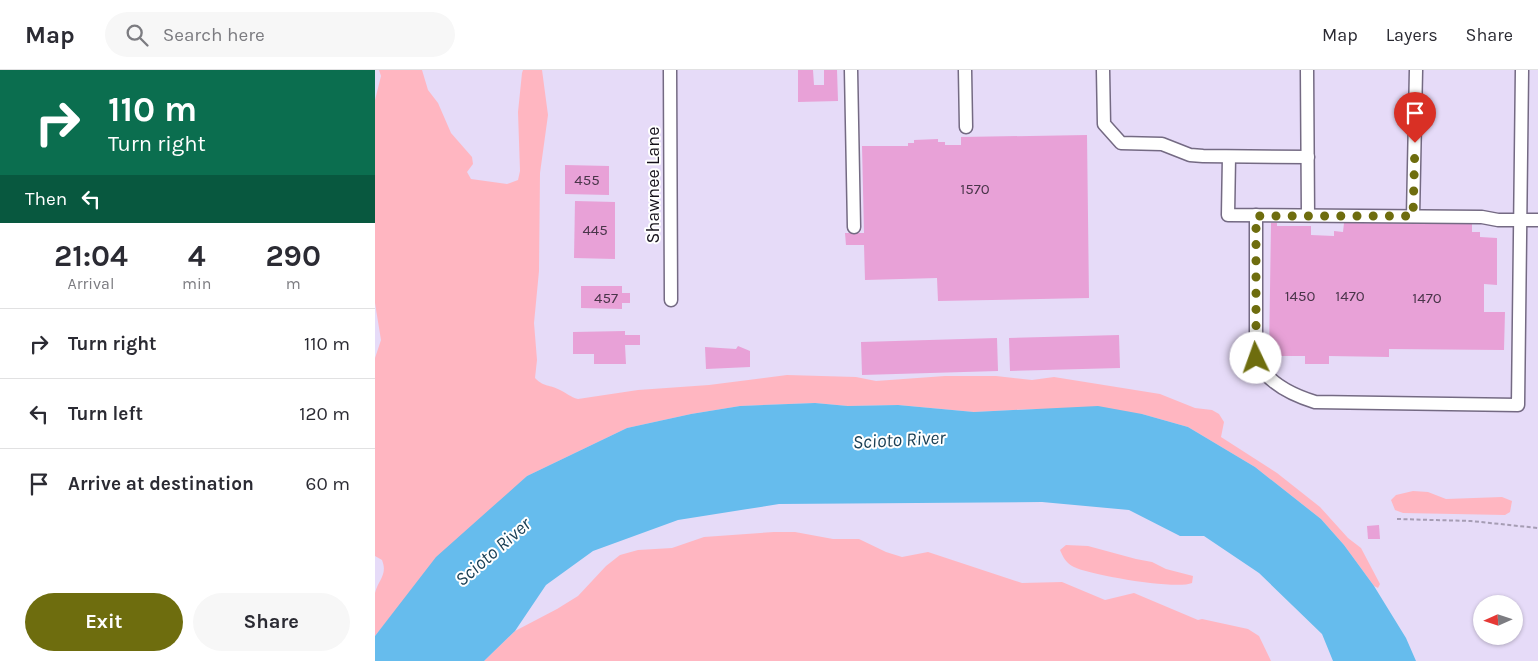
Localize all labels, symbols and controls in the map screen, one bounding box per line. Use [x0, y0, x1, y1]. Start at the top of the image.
search box [105, 12, 455, 57]
text: Map [25, 21, 75, 49]
icon: search [123, 21, 151, 49]
text: Search here [163, 24, 265, 46]
text: Map [1322, 24, 1358, 46]
text: Layers [1386, 24, 1438, 46]
text: Share [1466, 24, 1513, 46]
text: 110 m [108, 89, 197, 130]
icon: right [25, 90, 90, 155]
pin [1394, 92, 1436, 143]
icon: arrive [1401, 99, 1429, 127]
street label: Shawnee Lane [642, 127, 664, 243]
text: Turn right [108, 131, 206, 157]
house number: 455 [574, 171, 600, 189]
house number: 1570 [960, 180, 990, 198]
icon: left [77, 185, 105, 213]
text: Then [25, 188, 67, 210]
house number: 445 [582, 221, 608, 239]
text: 21:04 [54, 238, 128, 274]
text: 4 [188, 238, 206, 274]
text: 290 [265, 238, 321, 274]
text: Arrival [68, 274, 114, 293]
text: min [182, 274, 211, 293]
text: m [286, 274, 301, 293]
house number: 1450 [1285, 287, 1315, 305]
house number: 1470 [1335, 287, 1365, 305]
house number: 457 [594, 289, 618, 307]
house number: 1470 [1412, 289, 1442, 307]
icon: right [25, 330, 53, 358]
position arrow [1229, 331, 1281, 383]
text: Turn right [68, 333, 157, 355]
text: 110 m [304, 333, 350, 355]
icon: left [25, 400, 53, 428]
text: Turn left [68, 403, 143, 425]
text: 120 m [299, 403, 350, 425]
water label: Scioto River [852, 427, 947, 453]
icon: arrive [25, 470, 53, 498]
text: Arrive at destination [68, 473, 254, 495]
text: 60 m [306, 473, 350, 495]
water label: Scioto River [451, 512, 536, 591]
button: Exit [25, 593, 183, 651]
button: Share [193, 593, 350, 651]
north arrow [1473, 595, 1523, 645]
map controls [1473, 595, 1523, 645]

